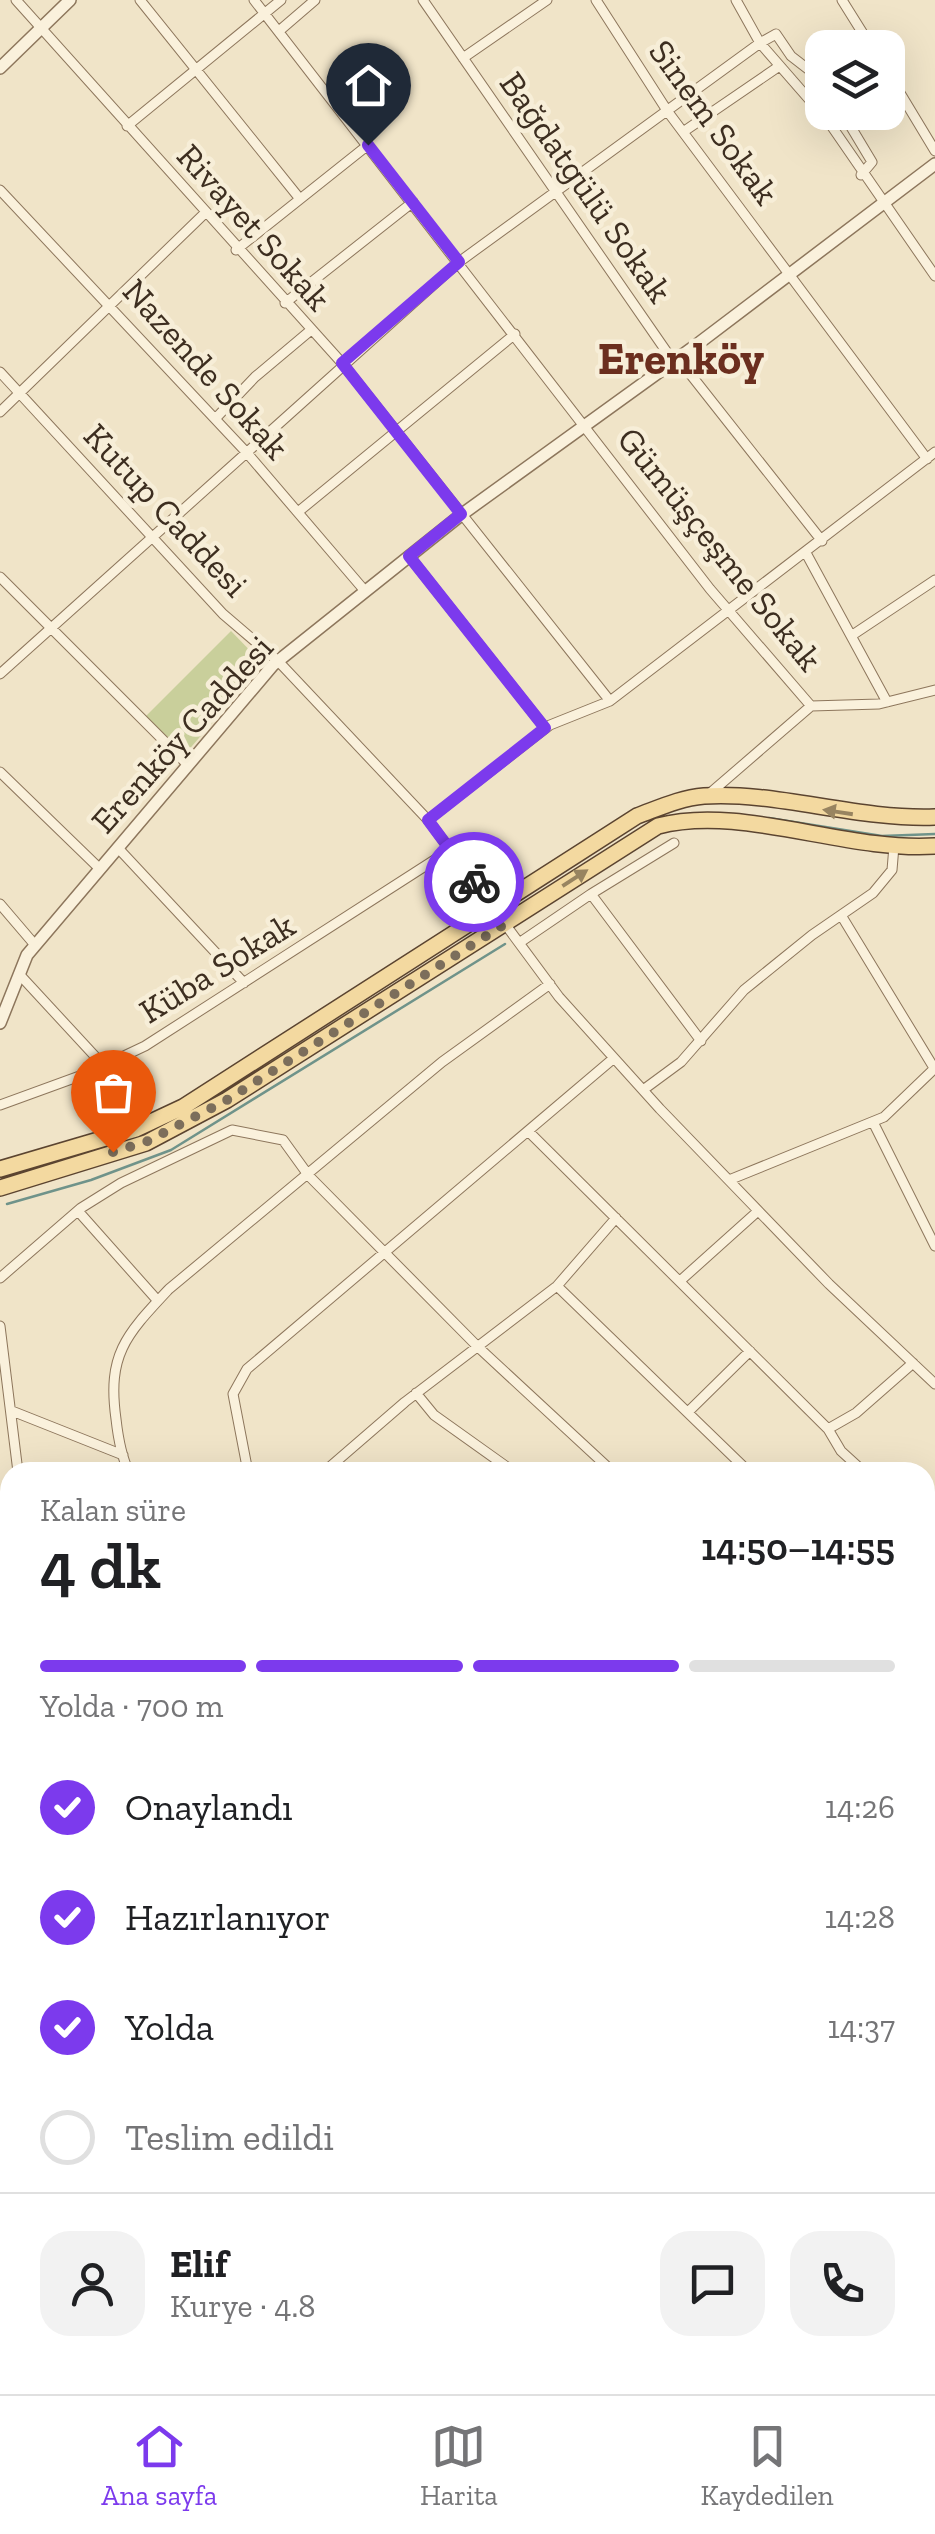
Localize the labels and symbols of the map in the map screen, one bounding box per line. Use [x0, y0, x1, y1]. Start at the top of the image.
street label: Sinem Sokak [640, 32, 788, 212]
pin [326, 43, 411, 146]
street label: Bağdatgülü Sokak [491, 64, 681, 310]
street label: Rivayet Sokak [168, 135, 340, 319]
street label: Nazende Sokak [114, 270, 298, 468]
district label: Erenköy [598, 332, 764, 386]
street label: Kutup Caddesi [75, 415, 257, 605]
street label: Gümüşçeşme Sokak [609, 419, 831, 679]
street label: Erenköy Caddesi [82, 626, 282, 841]
one-way arrow [822, 804, 853, 820]
courier [424, 832, 524, 932]
one-way arrow [562, 869, 589, 887]
street label: Küba Sokak [132, 904, 302, 1032]
pin [71, 1050, 156, 1153]

